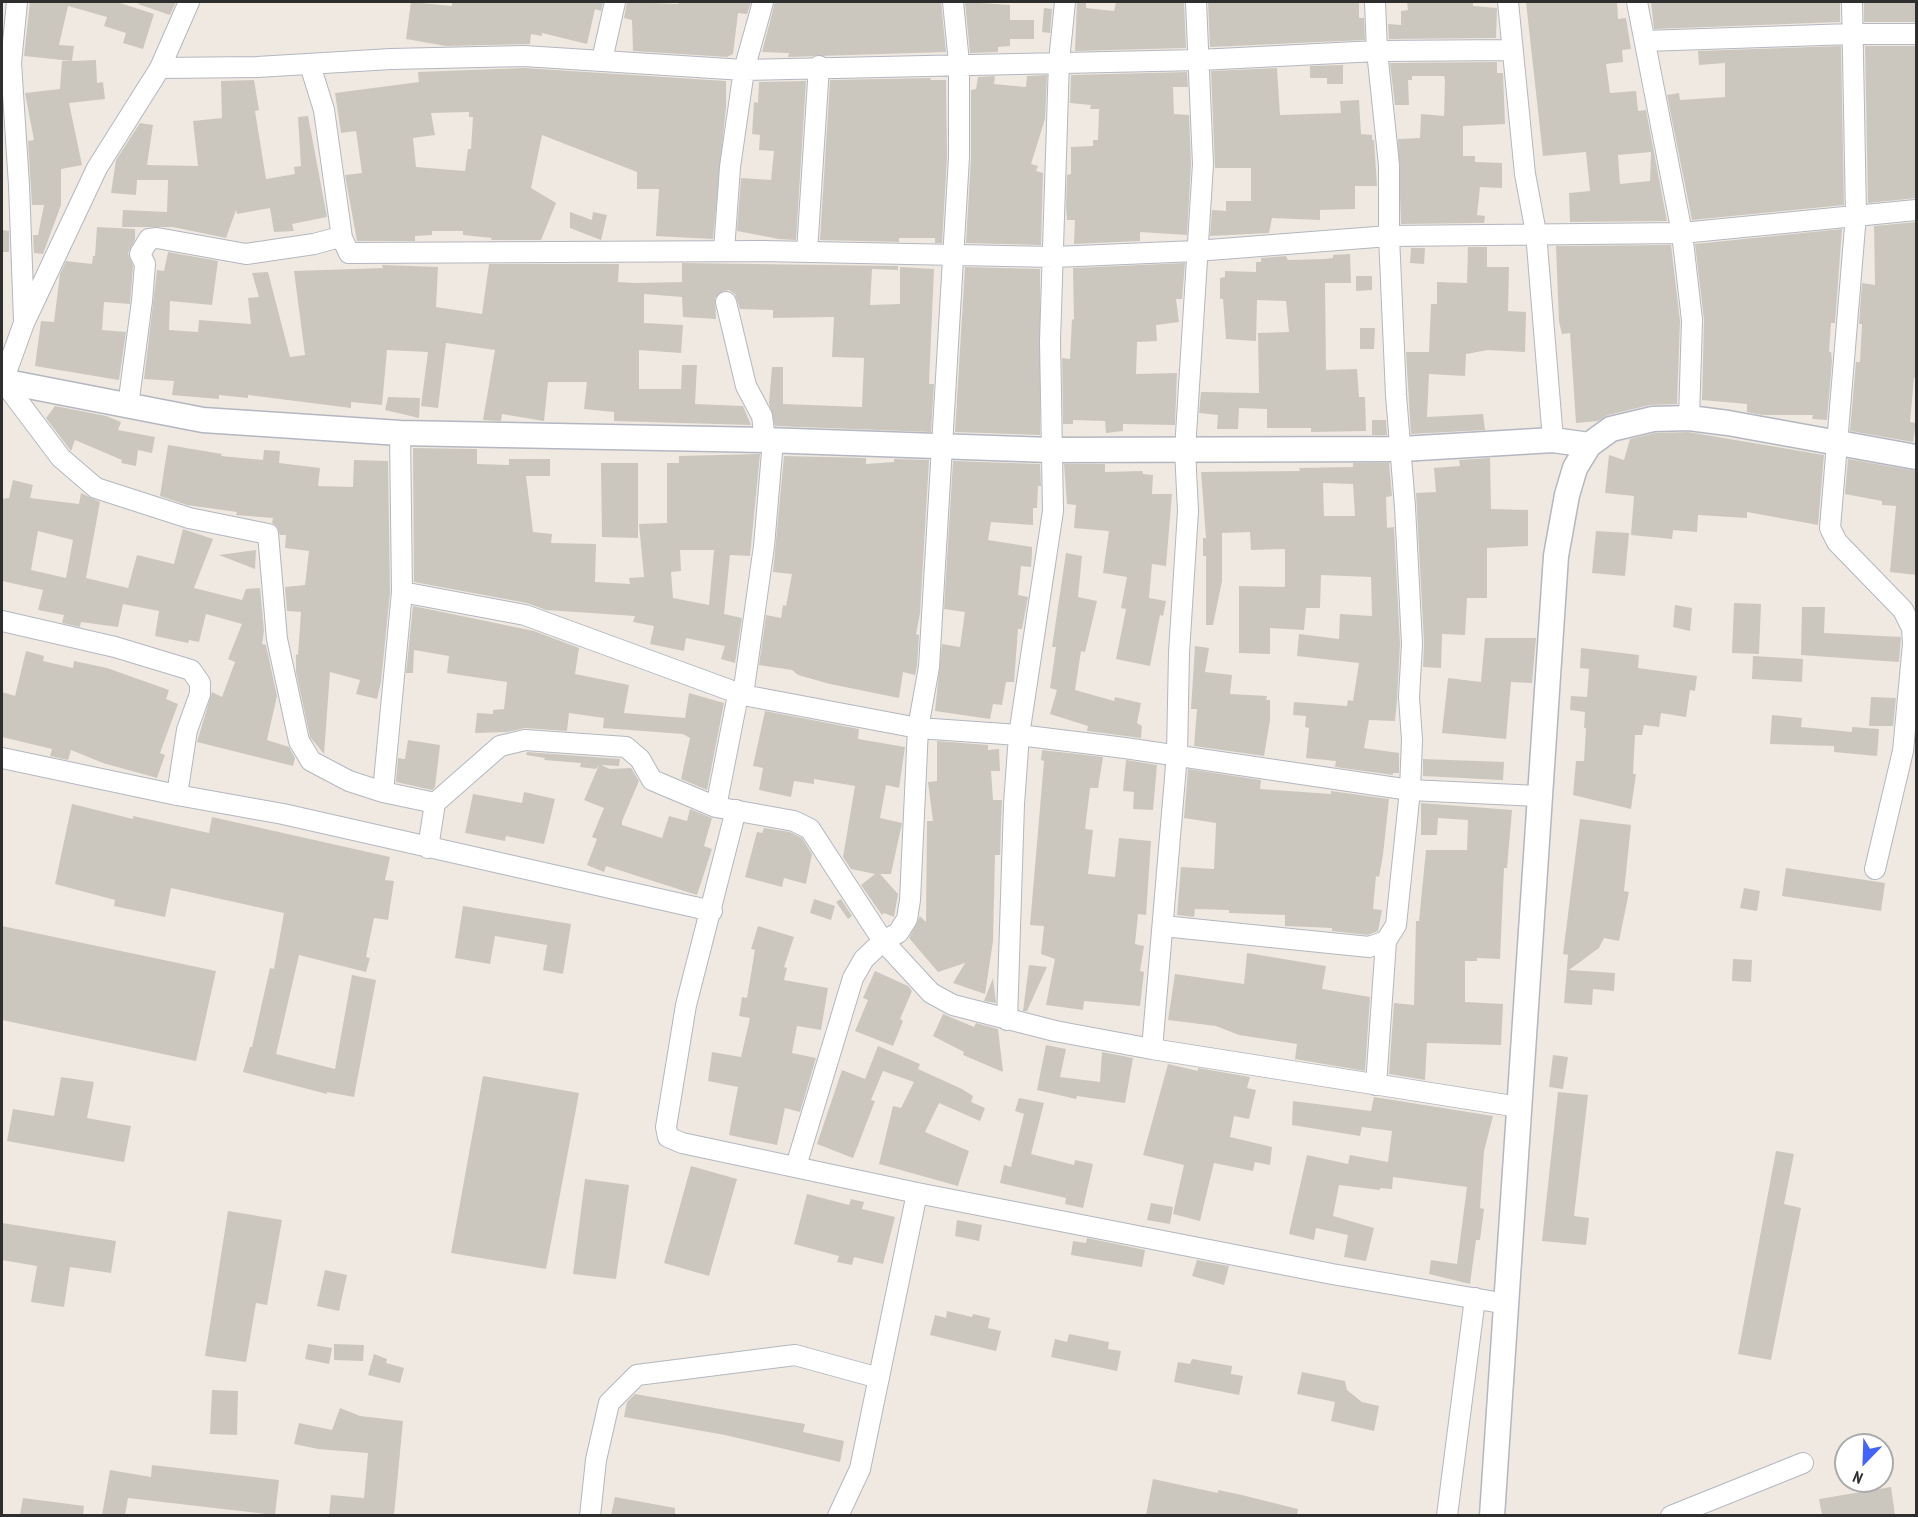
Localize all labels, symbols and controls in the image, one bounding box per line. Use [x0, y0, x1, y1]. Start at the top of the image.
north arrow [1834, 1433, 1894, 1493]
text: N [1850, 1467, 1866, 1489]

